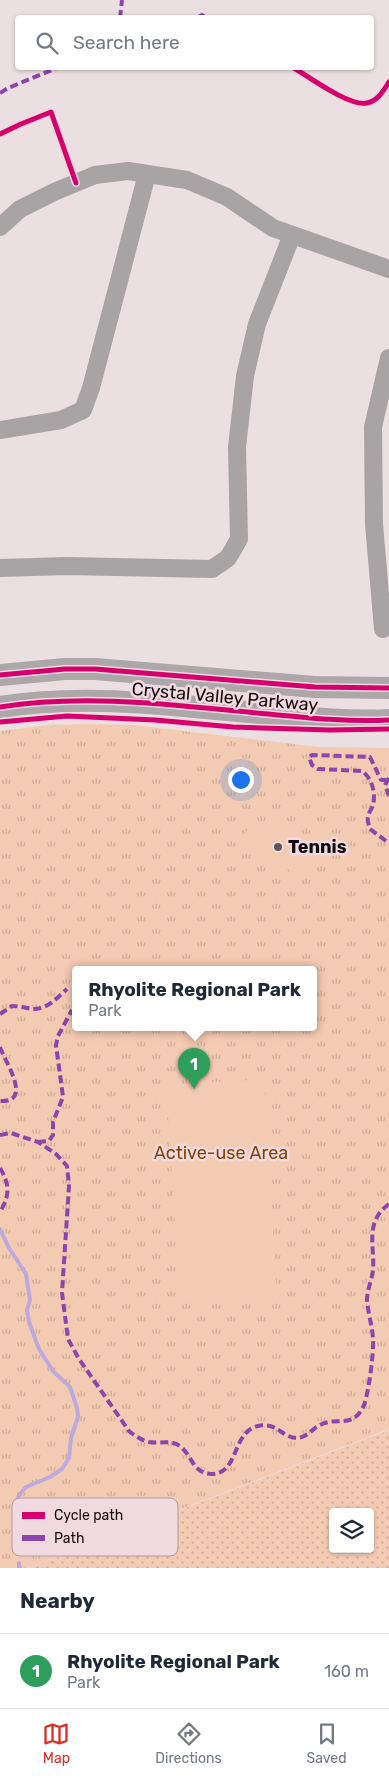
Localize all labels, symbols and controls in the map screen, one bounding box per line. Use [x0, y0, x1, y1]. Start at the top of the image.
search box [15, 15, 374, 70]
icon: search [33, 29, 61, 57]
text: Search here [73, 31, 180, 54]
street label: Crystal Valley Parkway [131, 678, 319, 716]
your location [228, 767, 254, 793]
place label: Tennis [288, 836, 347, 858]
marker: Tennis [272, 841, 284, 853]
popup [72, 966, 317, 1031]
text: Rhyolite Regional Park [88, 978, 301, 1001]
text: Park [88, 1001, 121, 1020]
pin: 1 [178, 1048, 210, 1089]
park label: Active-use Area [154, 1142, 288, 1164]
legend [12, 1498, 178, 1556]
text: Cycle path [54, 1507, 123, 1524]
map controls [329, 1508, 374, 1553]
button: layers [329, 1508, 374, 1553]
text: Path [54, 1530, 85, 1547]
text: Nearby [20, 1588, 95, 1613]
text: Rhyolite Regional Park [67, 1650, 280, 1673]
text: 1 [32, 1662, 40, 1681]
text: 160 m [324, 1662, 369, 1681]
text: Park [67, 1673, 100, 1692]
tab: Map [42, 1720, 70, 1767]
tab: Directions [155, 1720, 222, 1767]
tab: Saved [307, 1720, 347, 1767]

